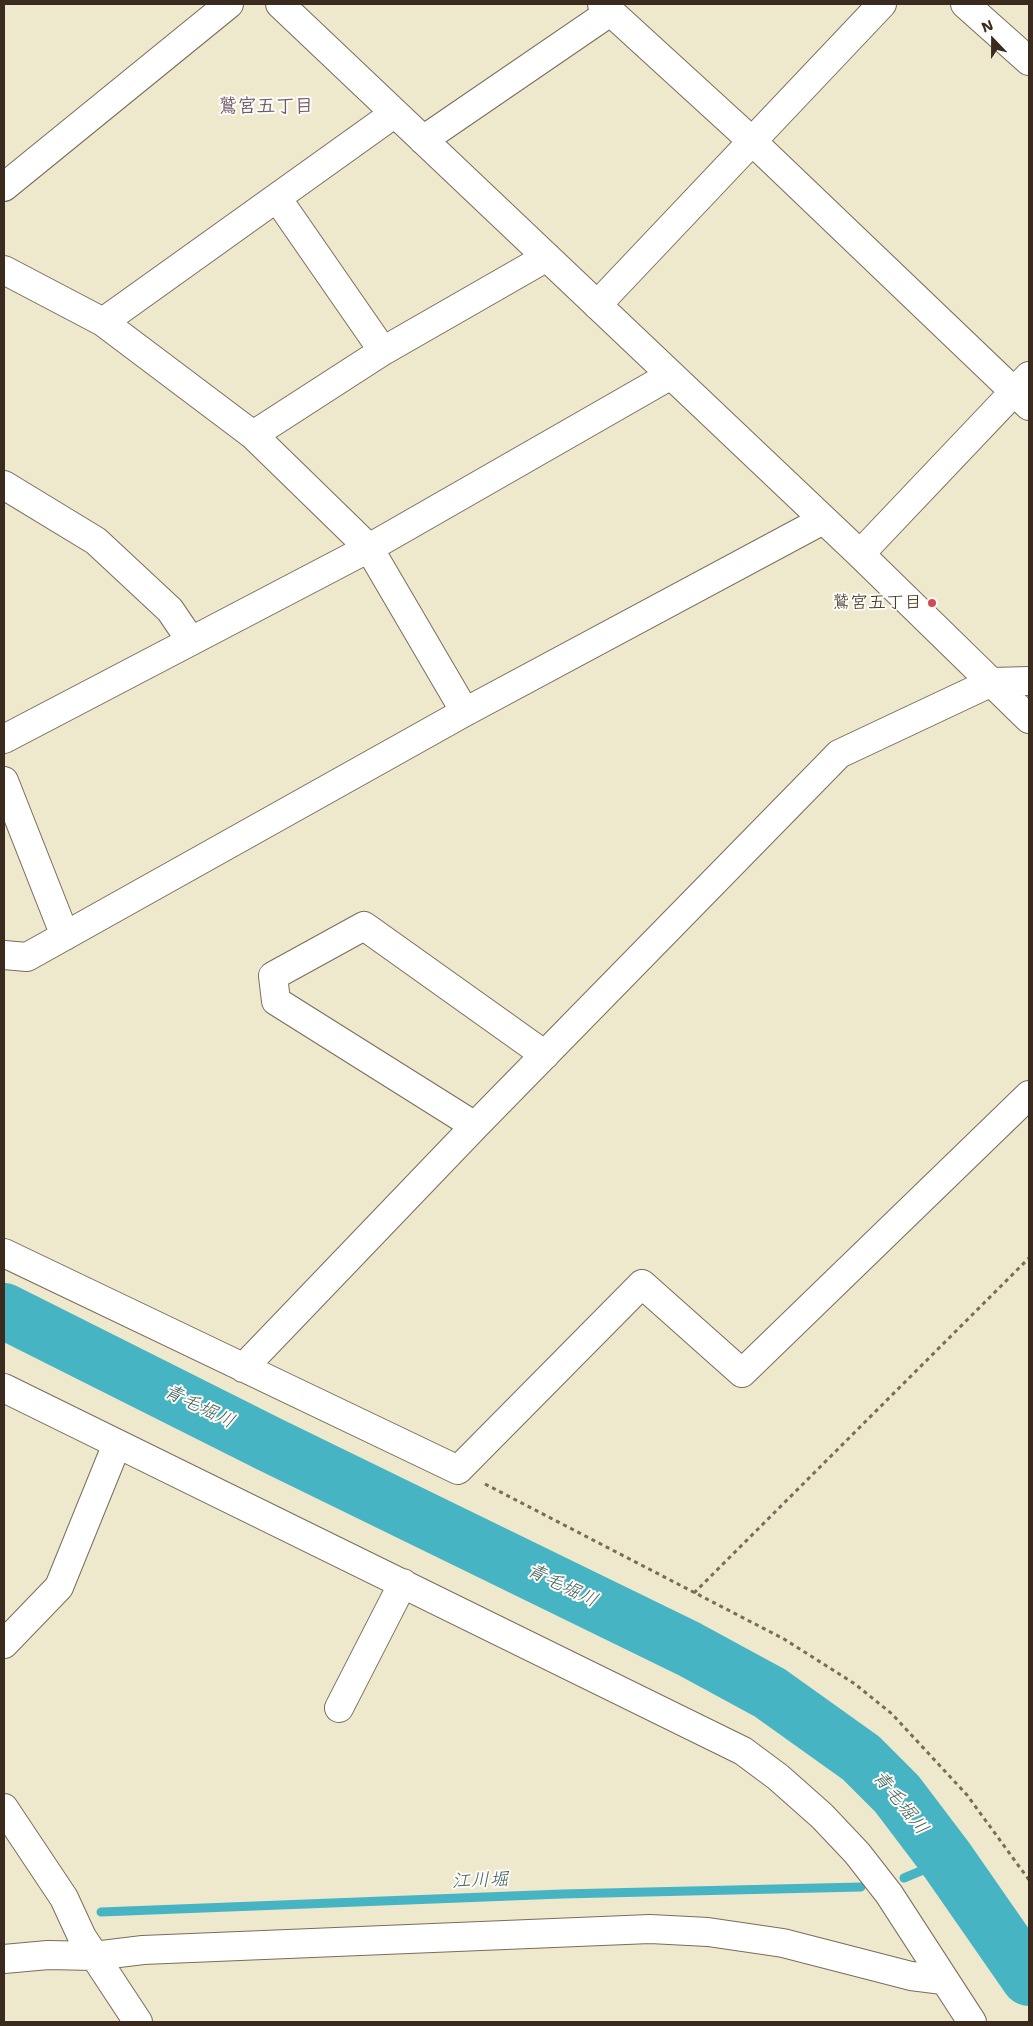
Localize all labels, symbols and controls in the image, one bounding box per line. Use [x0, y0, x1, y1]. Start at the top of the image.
north arrow [968, 15, 1018, 65]
text: N [979, 16, 996, 37]
district label: 鷲宮五丁目 [219, 96, 313, 118]
place label: 鷲宮五丁目 [832, 592, 922, 614]
marker: 鷲宮五丁目 [926, 597, 938, 609]
water label: 青毛堀川 [160, 1380, 238, 1434]
water label: 青毛堀川 [523, 1559, 601, 1613]
water label: 青毛堀川 [867, 1766, 933, 1840]
water label: 江川堀 [451, 1869, 509, 1893]

